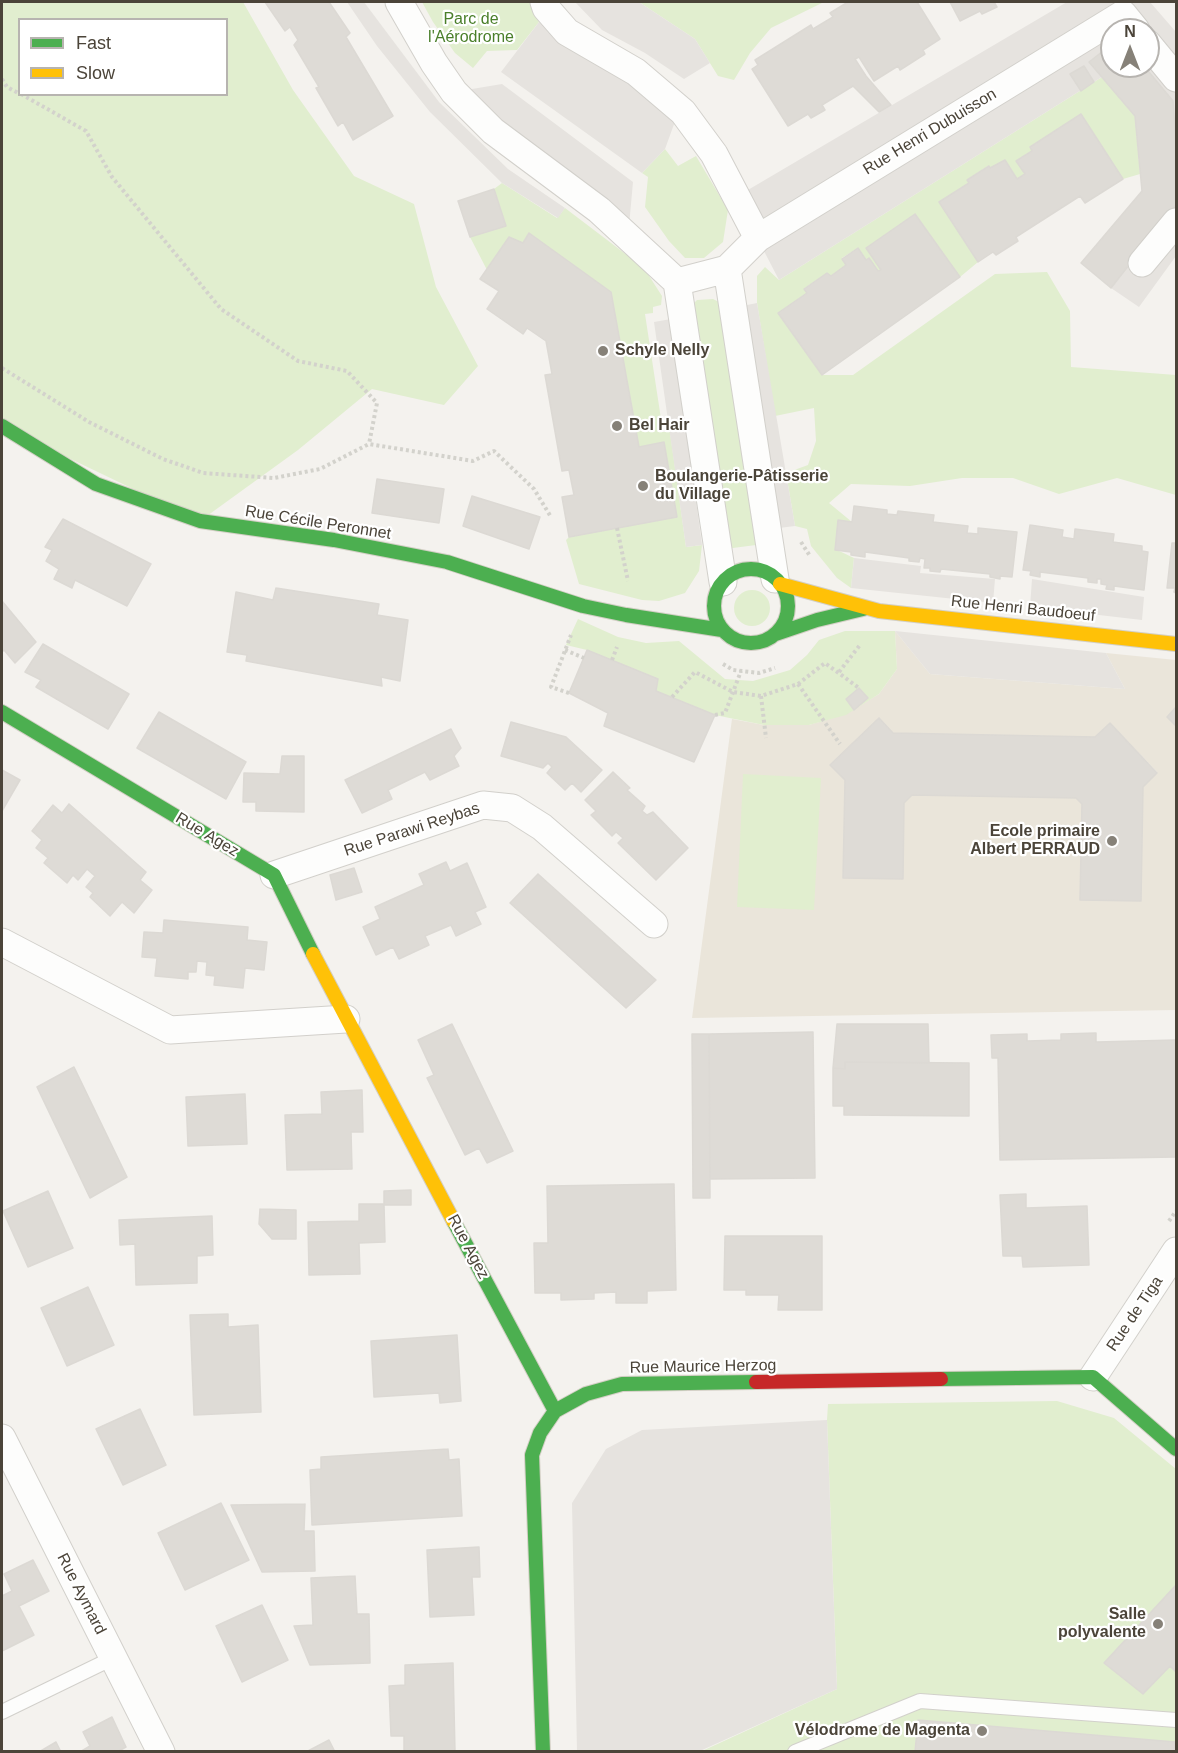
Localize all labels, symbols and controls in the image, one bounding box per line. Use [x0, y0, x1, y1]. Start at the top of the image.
park label: Parc de l'Aérodrome [428, 10, 514, 48]
legend [18, 18, 228, 96]
north arrow [1100, 18, 1160, 78]
text: N [1124, 23, 1136, 40]
text: Fast [76, 33, 111, 53]
text: Slow [76, 63, 115, 83]
street label: Rue Henri Dubuisson [860, 85, 1000, 179]
place label: Schyle Nelly [615, 341, 709, 361]
marker: Schyle Nelly [596, 344, 610, 358]
place label: Bel Hair [629, 416, 689, 436]
marker: Bel Hair [610, 419, 624, 433]
place label: Boulangerie-Pâtisserie du Village [655, 467, 828, 505]
marker: Boulangerie-Pâtisserie du Village [636, 479, 650, 493]
street label: Rue Cécile Peronnet [244, 502, 392, 544]
street label: Rue Henri Baudoeuf [950, 592, 1096, 626]
street label: Rue Parawi Reybas [342, 799, 482, 861]
street label: Rue Agez [172, 809, 242, 861]
place label: Ecole primaire Albert PERRAUD [970, 822, 1100, 860]
marker: Ecole primaire Albert PERRAUD [1105, 834, 1119, 848]
street label: Rue Agez [443, 1211, 493, 1283]
street label: Rue de Tiga [1103, 1273, 1167, 1355]
street label: Rue Maurice Herzog [629, 1356, 777, 1378]
street label: Rue Aymard [52, 1550, 110, 1638]
place label: Salle polyvalente [1058, 1605, 1146, 1643]
marker: Salle polyvalente [1151, 1617, 1165, 1631]
place label: Vélodrome de Magenta [795, 1721, 970, 1741]
marker: Vélodrome de Magenta [975, 1724, 989, 1738]

